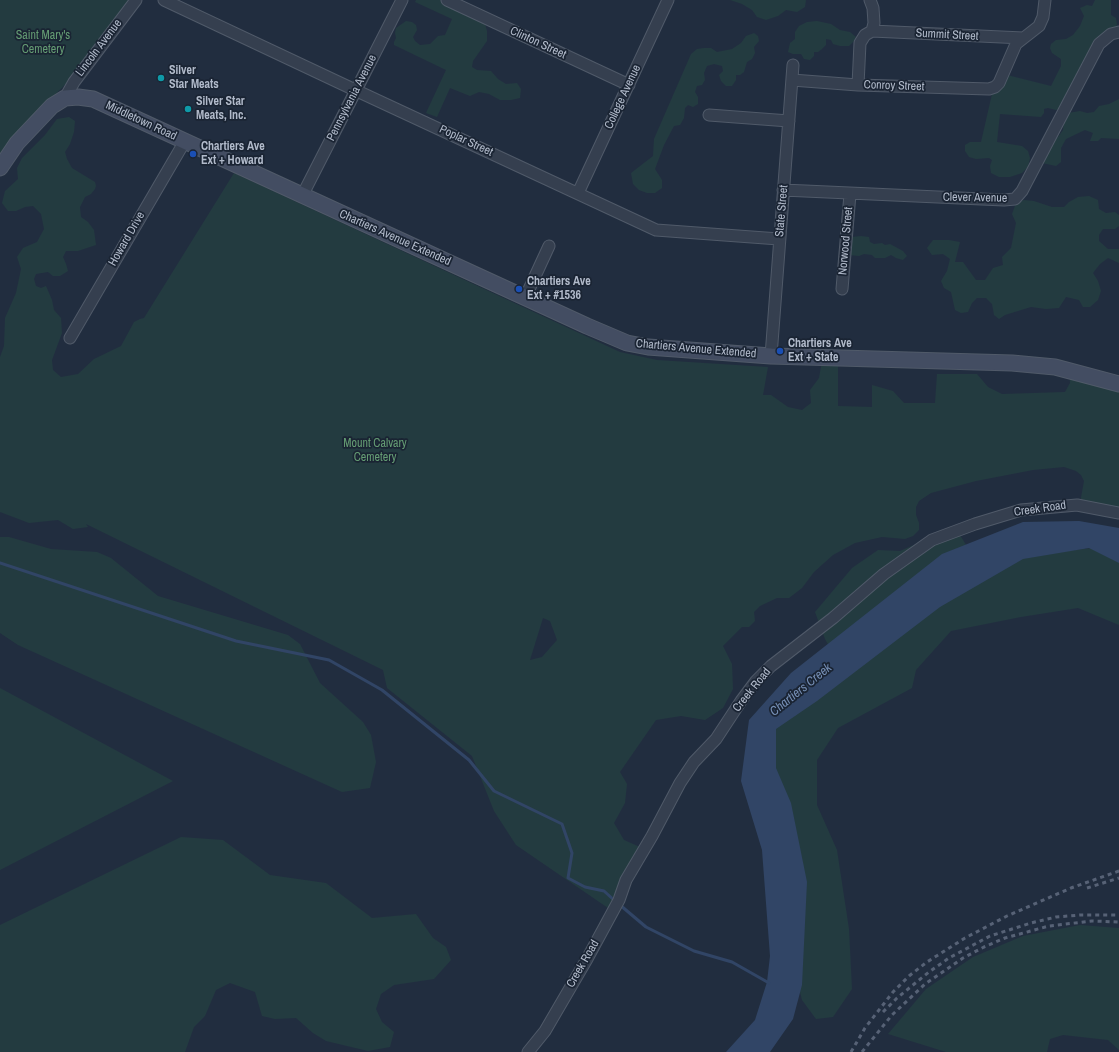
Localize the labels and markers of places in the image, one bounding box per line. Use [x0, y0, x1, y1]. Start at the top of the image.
place label: Silver Star Meats [169, 64, 219, 92]
marker: Silver Star Meats [156, 73, 166, 83]
place label: Silver Star Meats, Inc. [196, 95, 246, 123]
marker: Silver Star Meats, Inc. [183, 104, 193, 114]
place label: Chartiers Ave Ext + Howard [201, 140, 265, 168]
marker: Chartiers Ave Ext + Howard [188, 149, 198, 159]
place label: Chartiers Ave Ext + #1536 [527, 275, 591, 303]
marker: Chartiers Ave Ext + #1536 [514, 284, 524, 294]
place label: Chartiers Ave Ext + State [788, 337, 852, 365]
marker: Chartiers Ave Ext + State [775, 346, 785, 356]

